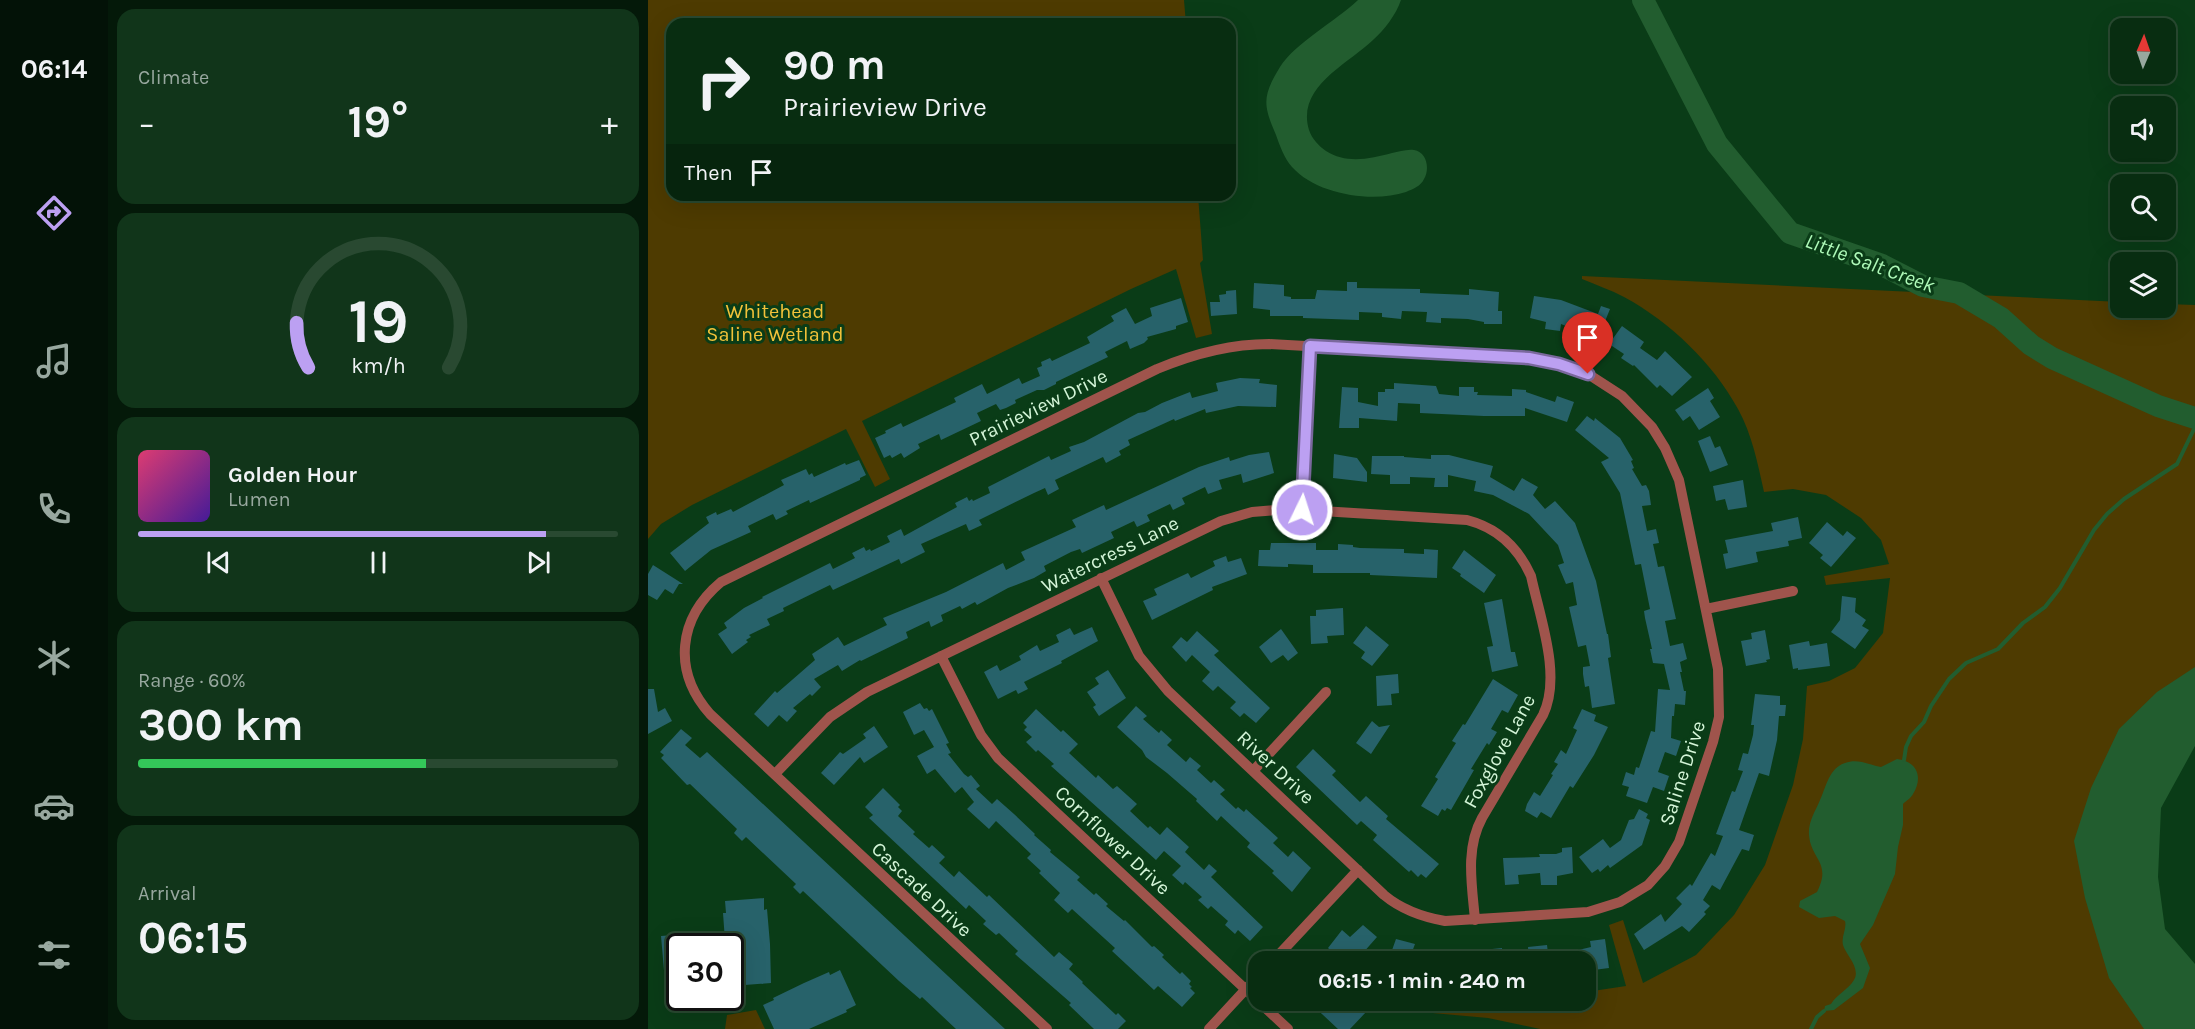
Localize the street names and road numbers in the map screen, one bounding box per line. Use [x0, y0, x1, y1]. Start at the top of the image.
street label: Prairieview Drive [965, 364, 1111, 451]
street label: Watercress Lane [1038, 511, 1182, 598]
street label: Foxglove Lane [1459, 690, 1540, 812]
street label: Saline Drive [1655, 718, 1710, 828]
street label: River Drive [1232, 726, 1319, 809]
street label: Cornflower Drive [1050, 781, 1175, 900]
street label: Cascade Drive [867, 837, 977, 942]

